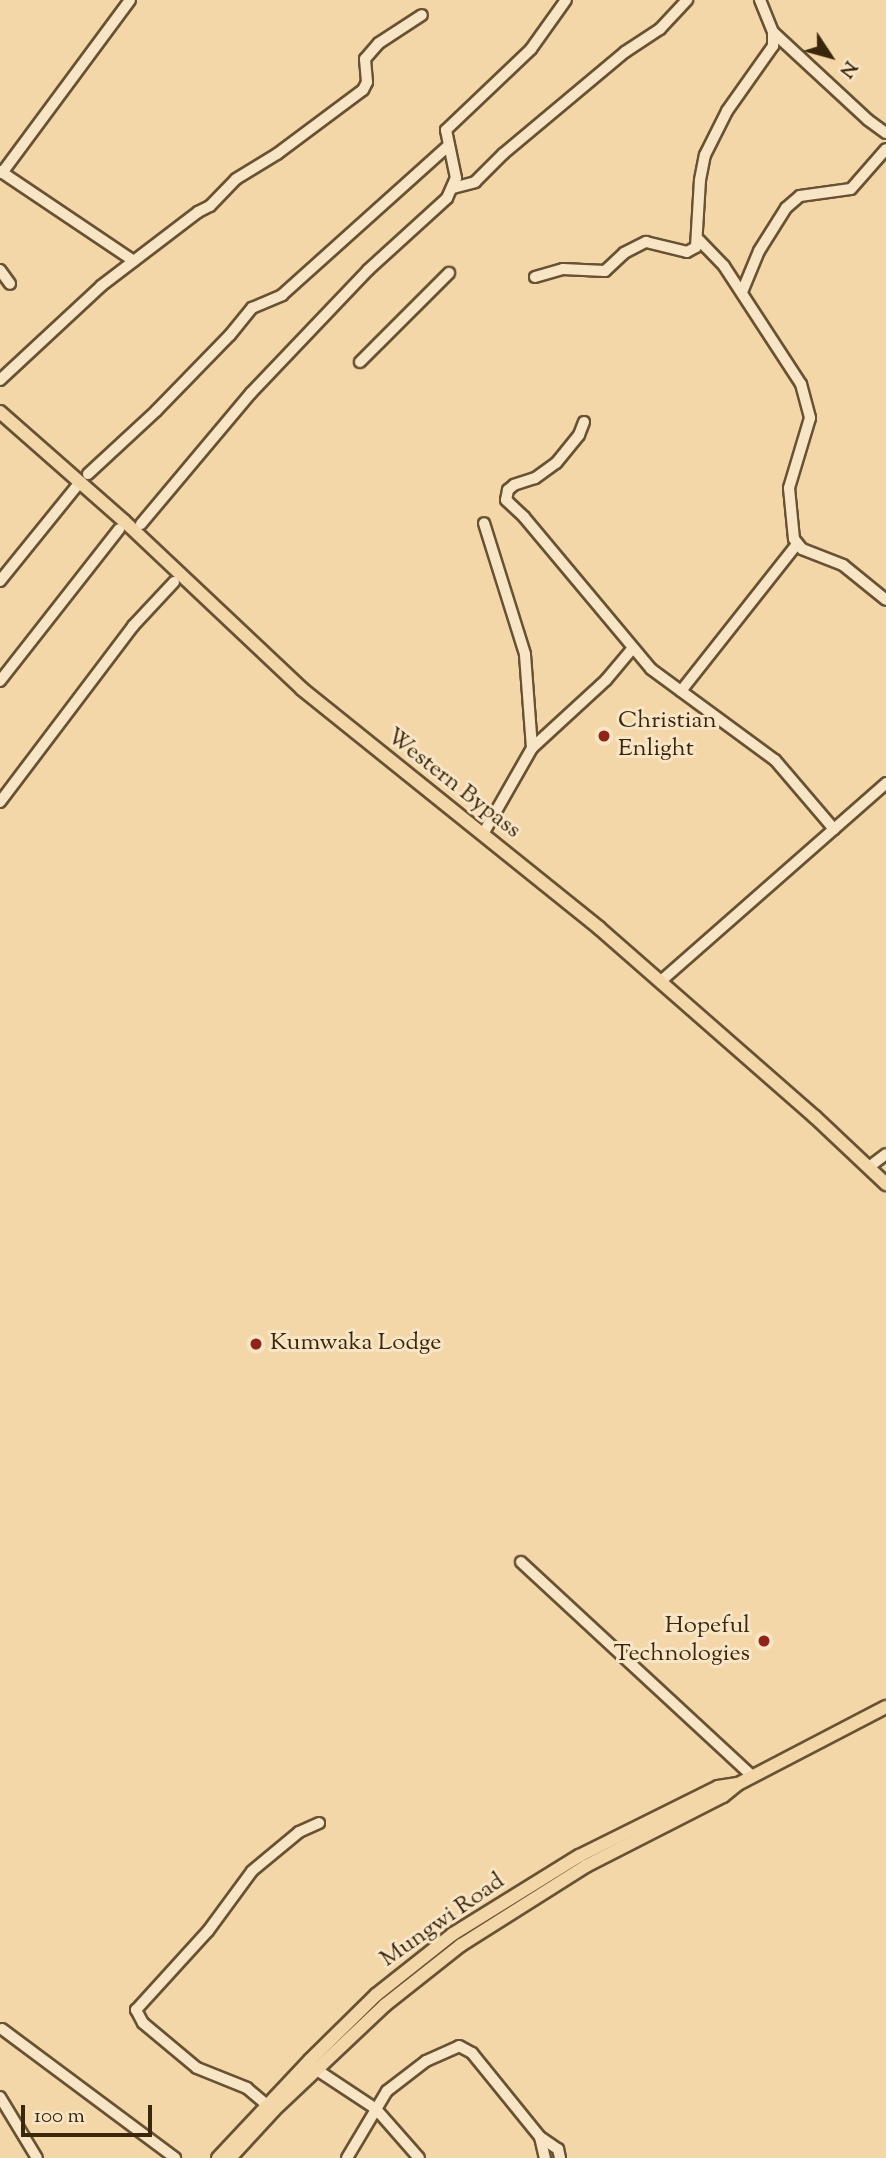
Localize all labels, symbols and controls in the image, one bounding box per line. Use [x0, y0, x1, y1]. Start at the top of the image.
north arrow [795, 21, 865, 91]
text: N [832, 55, 863, 83]
place label: Christian Enlight [618, 708, 717, 764]
street label: Western Bypass [380, 722, 526, 846]
marker: Christian Enlight [596, 728, 612, 744]
place label: Kumwaka Lodge [270, 1330, 441, 1358]
marker: Kumwaka Lodge [248, 1336, 264, 1352]
place label: Hopeful Technologies [614, 1613, 750, 1669]
marker: Hopeful Technologies [756, 1633, 772, 1649]
street label: Mungwi Road [375, 1868, 511, 1974]
scale bar [24, 2092, 156, 2136]
text: 100 m [34, 2102, 85, 2132]

